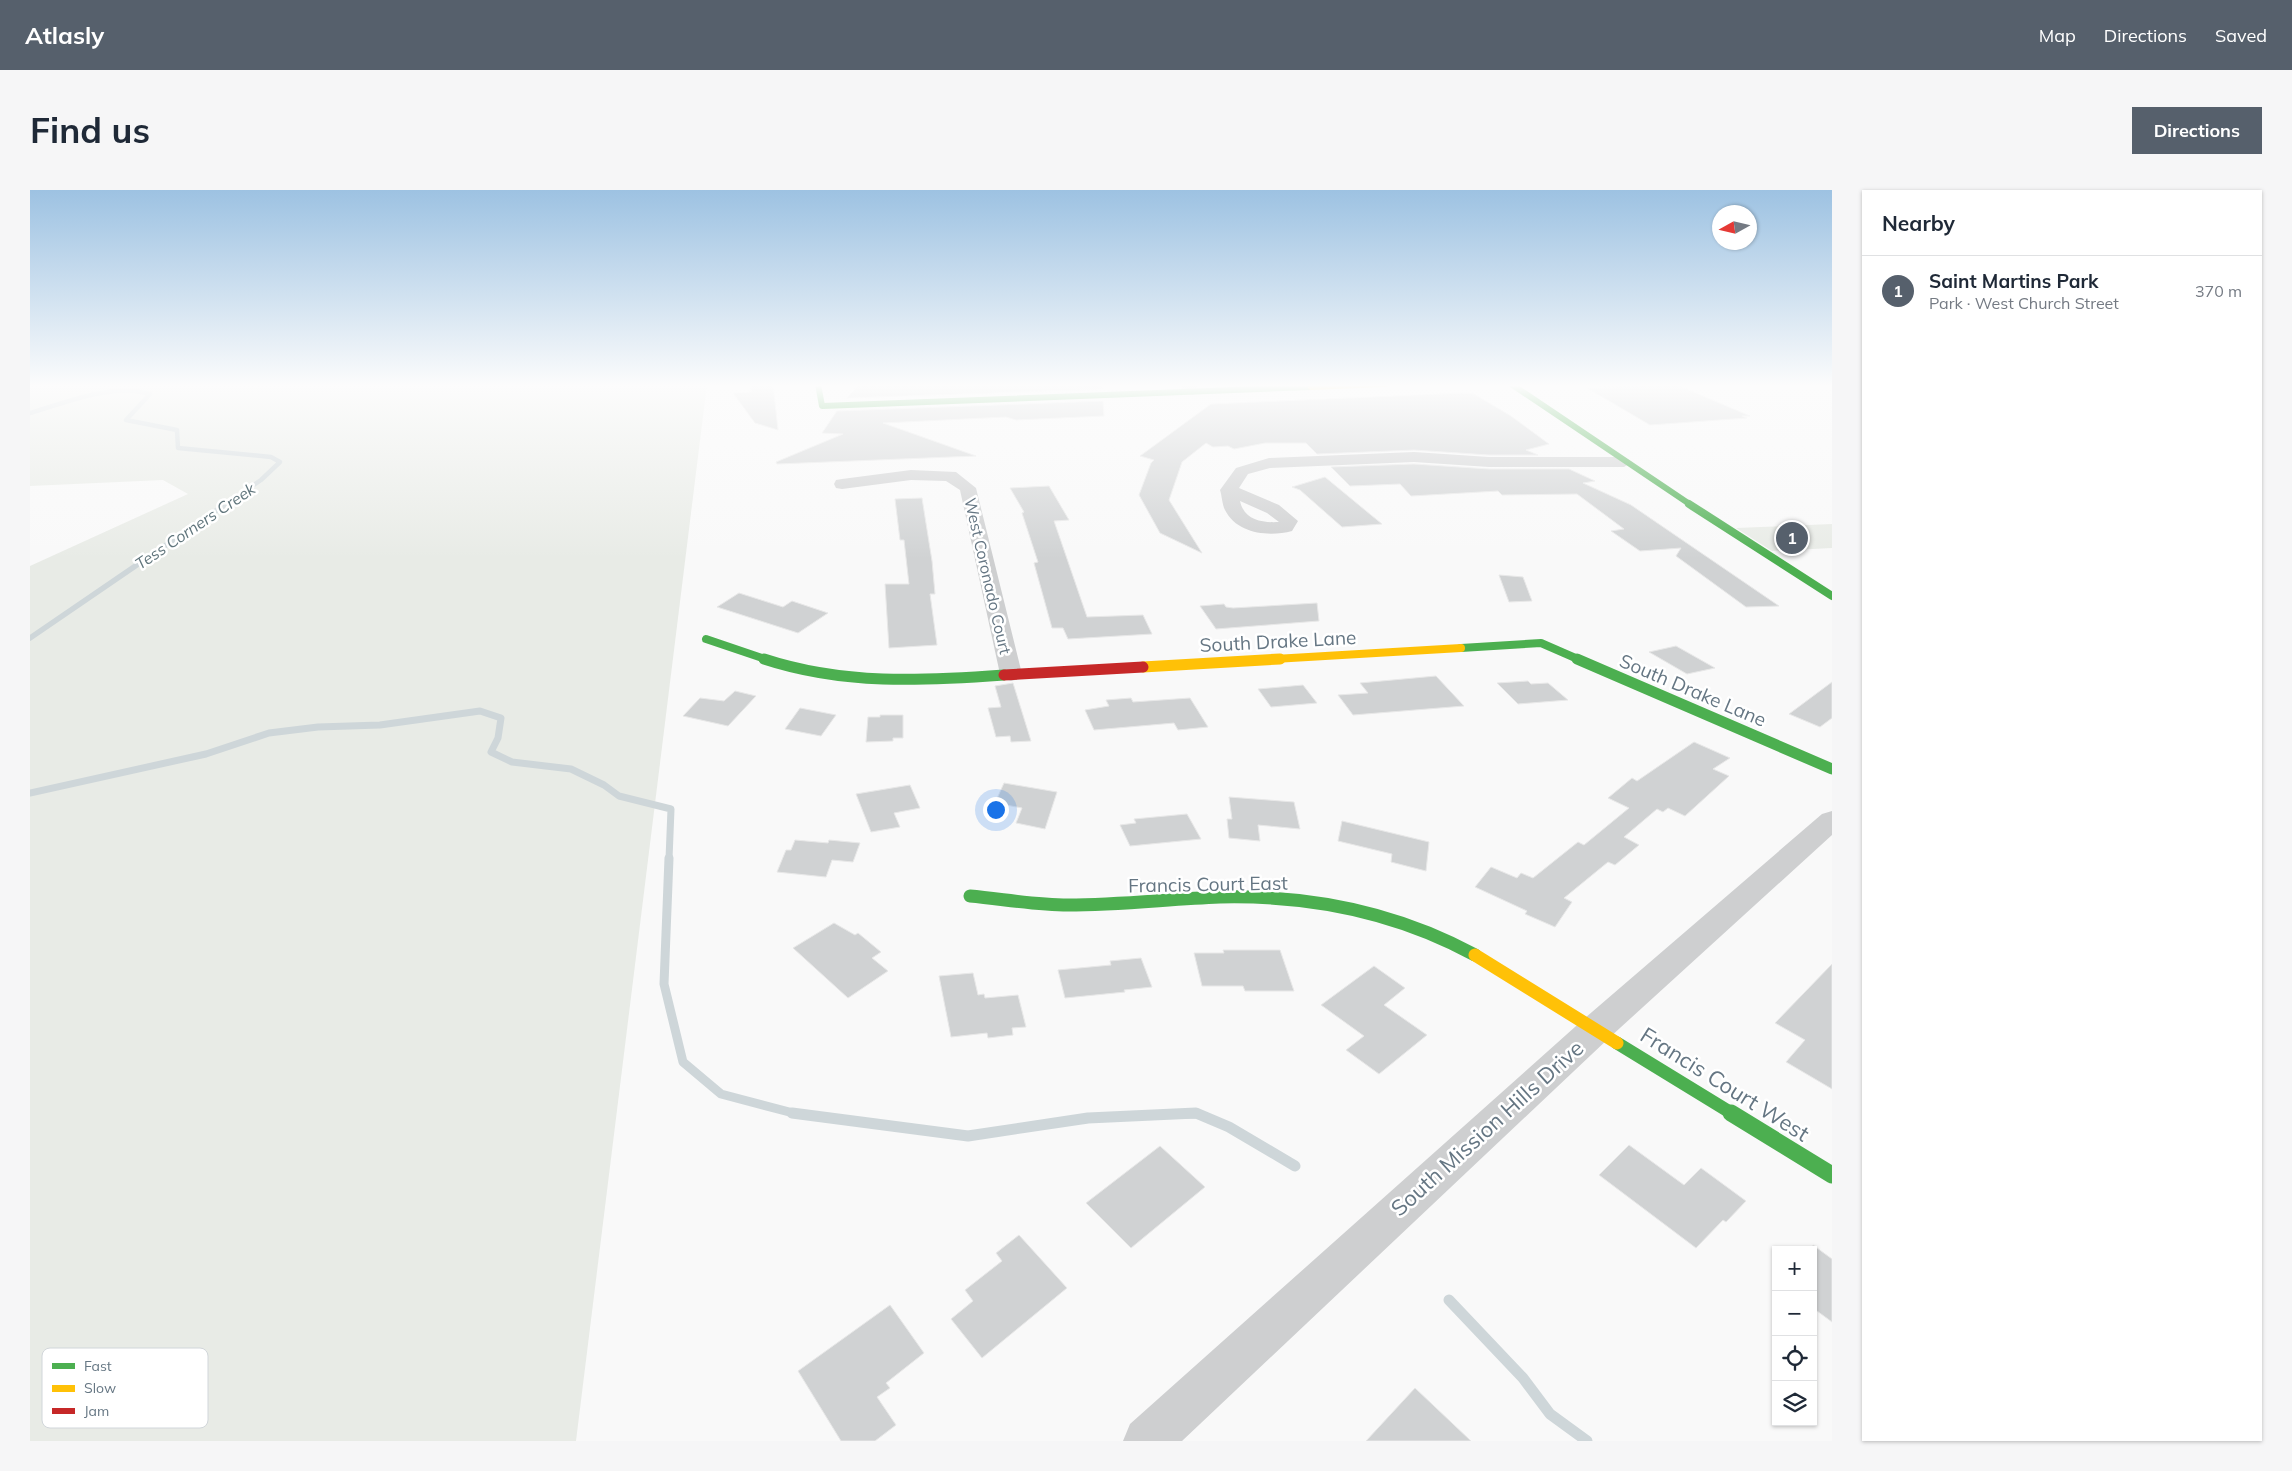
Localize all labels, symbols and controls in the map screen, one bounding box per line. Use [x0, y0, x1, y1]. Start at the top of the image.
text: Atlasly [25, 20, 104, 50]
text: Map [2039, 24, 2076, 47]
text: Directions [2104, 24, 2187, 47]
text: Saved [2215, 24, 2267, 47]
button: Directions [2132, 107, 2262, 154]
text: Find us [30, 108, 150, 152]
north arrow [1712, 205, 1757, 250]
text: Nearby [1882, 210, 1955, 236]
text: Saint Martins Park [1929, 269, 2098, 293]
text: 1 [1893, 281, 1903, 301]
text: 370 m [2195, 281, 2242, 301]
text: Park · West Church Street [1929, 293, 2119, 313]
water label: Tess Corners Creek [131, 478, 260, 574]
street label: West Coronado Court [960, 496, 1016, 657]
pin: 1 [1776, 519, 1808, 557]
street label: South Drake Lane [1199, 625, 1357, 657]
street label: South Drake Lane [1616, 648, 1770, 732]
your location [983, 797, 1009, 823]
street label: Francis Court East [1128, 871, 1288, 897]
street label: Francis Court West [1635, 1021, 1815, 1147]
street label: South Mission Hills Drive [1385, 1034, 1589, 1222]
map controls [1772, 1246, 1817, 1426]
button: + [1772, 1246, 1817, 1291]
button: − [1772, 1291, 1817, 1336]
button: locate [1772, 1336, 1817, 1381]
legend [42, 1348, 208, 1428]
text: Fast [84, 1357, 112, 1375]
text: Slow [84, 1379, 116, 1397]
button: layers [1772, 1381, 1817, 1426]
text: Jam [84, 1402, 109, 1420]

